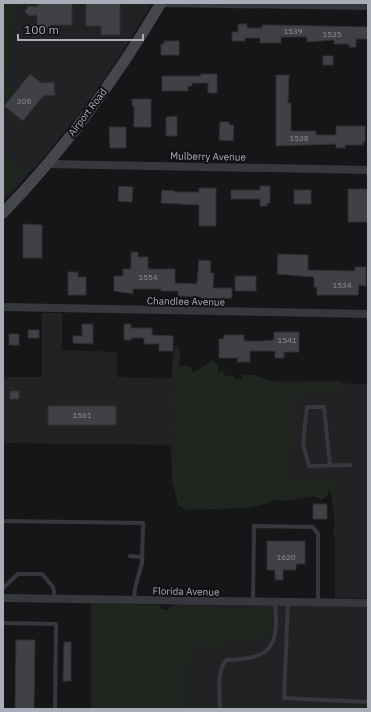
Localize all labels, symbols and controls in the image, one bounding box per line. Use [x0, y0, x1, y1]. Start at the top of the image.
scale bar [18, 16, 143, 42]
text: 100 m [24, 22, 59, 37]
house number: 1539 [283, 26, 303, 36]
house number: 1535 [322, 29, 342, 39]
street label: Airport Road [65, 86, 110, 139]
house number: 308 [17, 96, 31, 106]
house number: 1538 [289, 133, 309, 143]
street label: Mulberry Avenue [170, 149, 247, 164]
house number: 1554 [138, 272, 158, 282]
house number: 1534 [332, 280, 352, 290]
street label: Chandlee Avenue [147, 294, 226, 309]
house number: 1541 [277, 335, 297, 345]
house number: 1561 [72, 410, 92, 420]
house number: 1620 [276, 552, 296, 562]
street label: Florida Avenue [152, 584, 220, 599]

